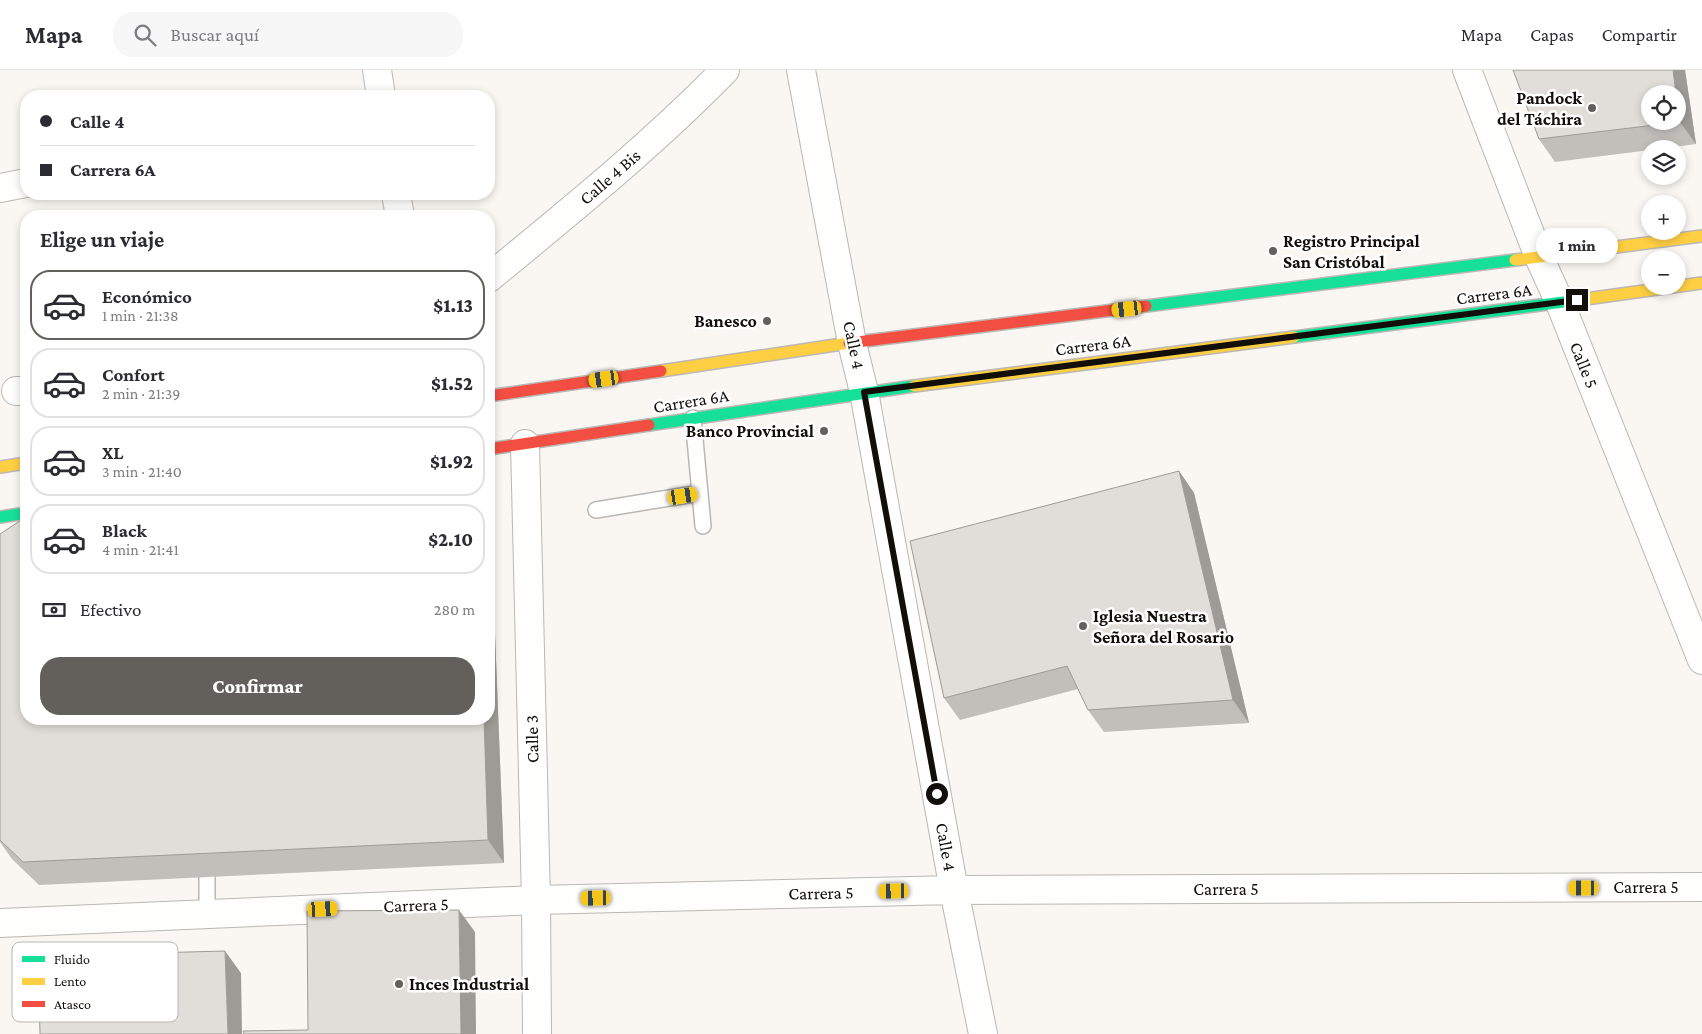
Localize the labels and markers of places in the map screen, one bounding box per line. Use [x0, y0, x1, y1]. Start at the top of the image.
place label: Pandock del Táchira [1497, 88, 1582, 129]
marker: Pandock del Táchira [1586, 102, 1598, 114]
place label: Registro Principal San Cristóbal [1283, 231, 1420, 272]
marker: Registro Principal San Cristóbal [1267, 245, 1279, 257]
place label: Banesco [694, 311, 757, 331]
marker: Banesco [761, 315, 773, 327]
place label: Banco Provincial [686, 421, 814, 441]
marker: Banco Provincial [818, 425, 830, 437]
place label: Iglesia Nuestra Señora del Rosario [1093, 606, 1234, 647]
marker: Iglesia Nuestra Señora del Rosario [1077, 620, 1089, 632]
place label: Inces Industrial [409, 974, 529, 994]
marker: Inces Industrial [393, 978, 405, 990]

